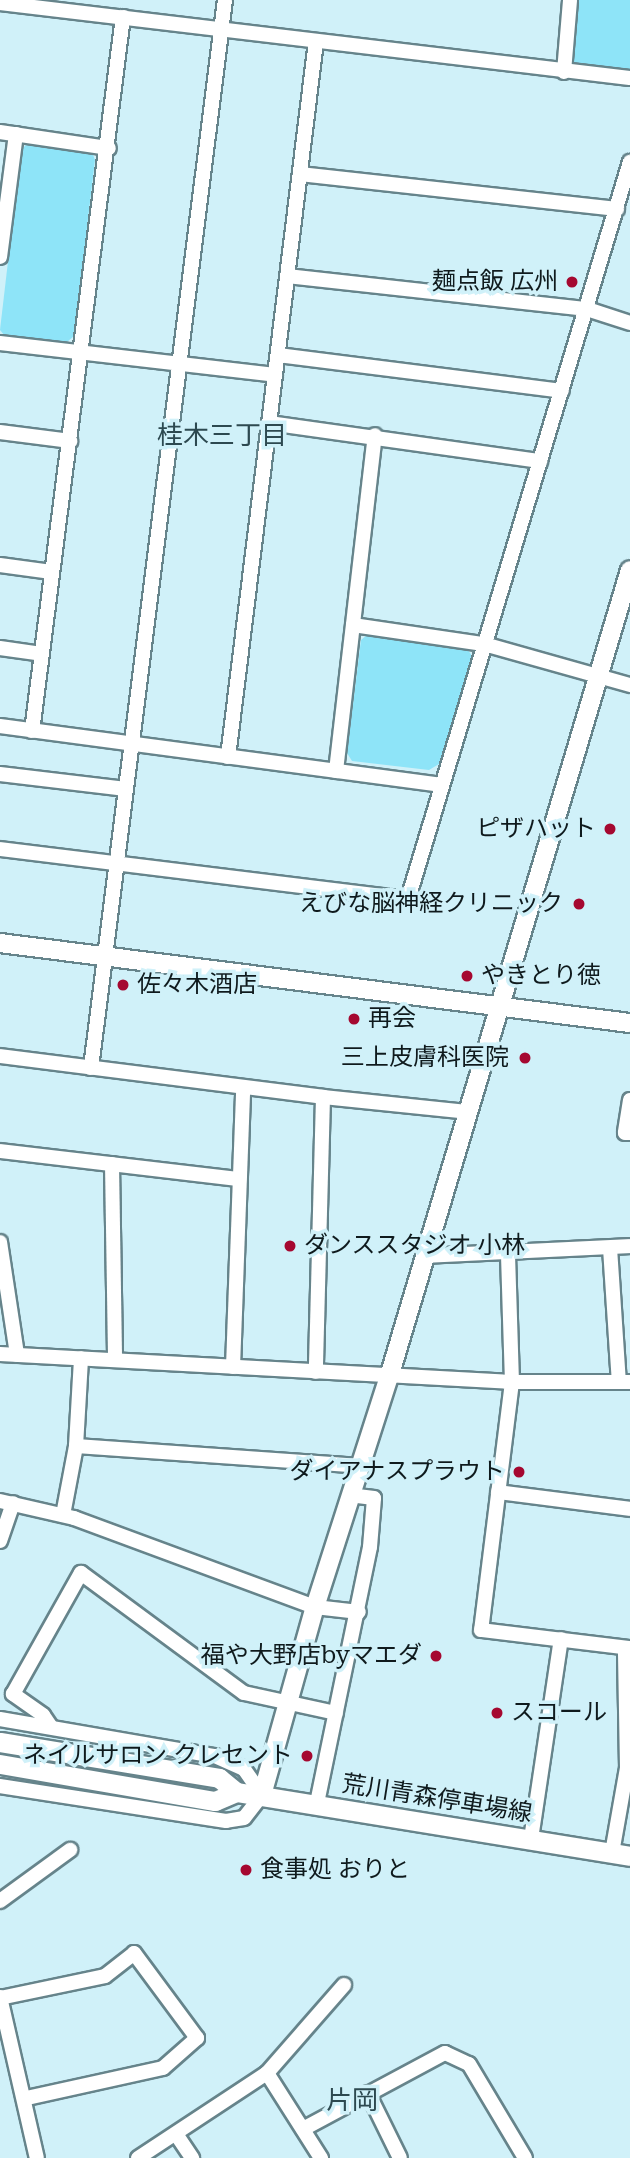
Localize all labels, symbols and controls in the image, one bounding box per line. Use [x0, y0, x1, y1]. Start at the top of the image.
place label: 麺点飯 広州 [432, 268, 558, 296]
marker: 麺点飯 広州 [564, 274, 580, 290]
district label: 桂木三丁目 [157, 420, 287, 452]
place label: ピザハット [476, 815, 596, 843]
marker: ピザハット [602, 821, 618, 837]
place label: えびな脳神経クリニック [299, 890, 563, 918]
marker: えびな脳神経クリニック [569, 894, 589, 914]
place label: やきとり徳 [481, 962, 601, 990]
marker: やきとり徳 [459, 968, 475, 984]
place label: 佐々木酒店 [137, 971, 257, 999]
marker: 佐々木酒店 [115, 977, 131, 993]
place label: 再会 [368, 1005, 416, 1033]
marker: 再会 [346, 1011, 362, 1027]
place label: 三上皮膚科医院 [341, 1044, 509, 1072]
marker: 三上皮膚科医院 [515, 1048, 535, 1068]
place label: ダンススタジオ 小林 [304, 1232, 526, 1260]
marker: ダンススタジオ 小林 [282, 1238, 298, 1254]
place label: ダイアナスプラウト [289, 1458, 505, 1486]
marker: ダイアナスプラウト [511, 1464, 527, 1480]
place label: 福や大野店byマエダ [201, 1642, 422, 1670]
marker: 福や大野店byマエダ [428, 1648, 444, 1664]
place label: スコール [511, 1699, 607, 1727]
marker: スコール [489, 1705, 505, 1721]
place label: ネイルサロン クレセント [23, 1742, 293, 1770]
marker: ネイルサロン クレセント [299, 1748, 315, 1764]
street label: 荒川青森停車場線 [340, 1770, 534, 1828]
place label: 食事処 おりと [260, 1856, 410, 1884]
marker: 食事処 おりと [238, 1862, 254, 1878]
district label: 片岡 [326, 2085, 378, 2117]

